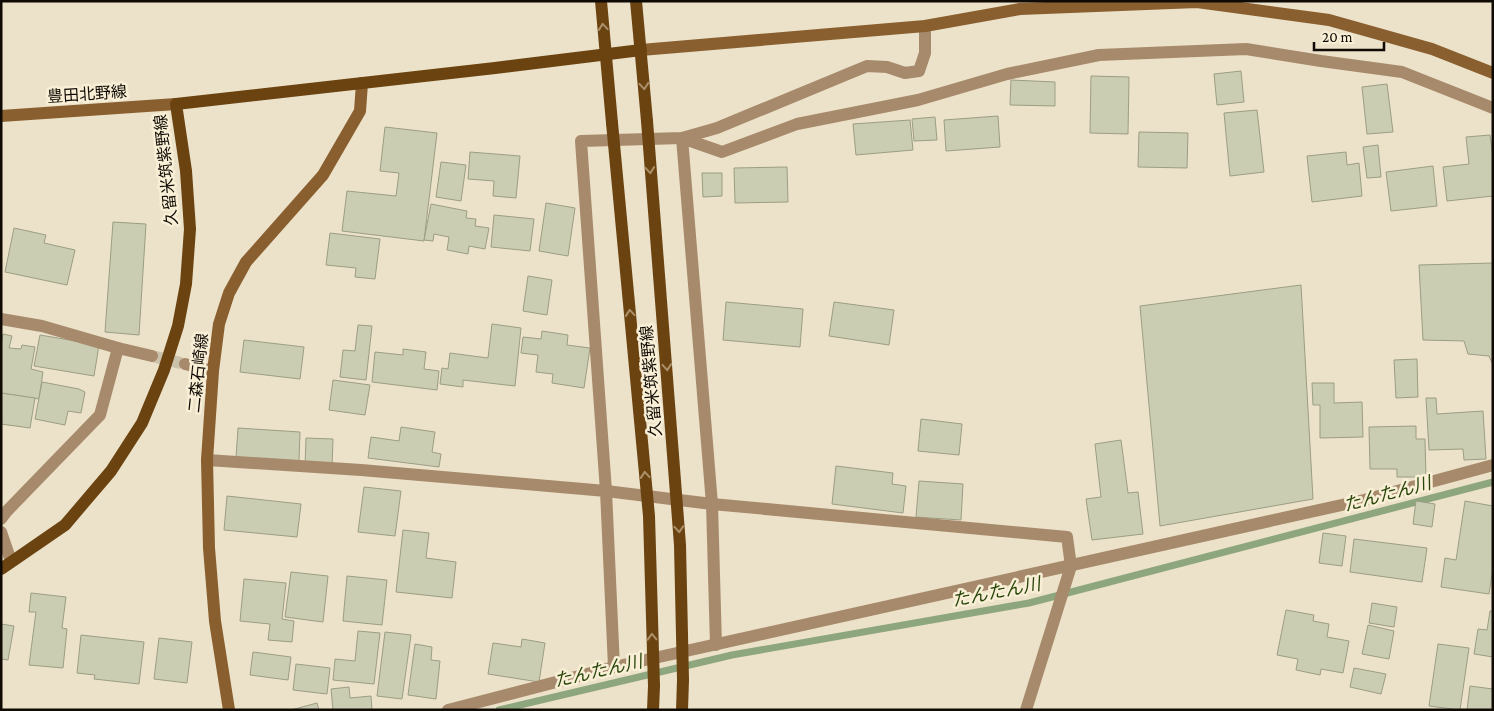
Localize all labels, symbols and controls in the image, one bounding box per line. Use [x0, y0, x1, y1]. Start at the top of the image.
scale bar [1314, 20, 1384, 52]
one-way arrow [598, 23, 609, 31]
text: 20 m [1322, 29, 1353, 45]
one-way arrow [638, 82, 649, 90]
street label: 豊田北野線 [46, 83, 128, 105]
street label: 久留米筑紫野線 [152, 113, 180, 227]
one-way arrow [645, 166, 656, 174]
one-way arrow [625, 309, 636, 317]
street label: 久留米筑紫野線 [638, 324, 664, 438]
street label: 二森石崎線 [185, 332, 211, 414]
one-way arrow [661, 363, 672, 371]
one-way arrow [640, 471, 651, 479]
water label: たんたん川 [1341, 472, 1435, 515]
one-way arrow [673, 525, 684, 533]
water label: たんたん川 [950, 573, 1044, 610]
one-way arrow [647, 633, 658, 641]
water label: たんたん川 [552, 651, 646, 691]

